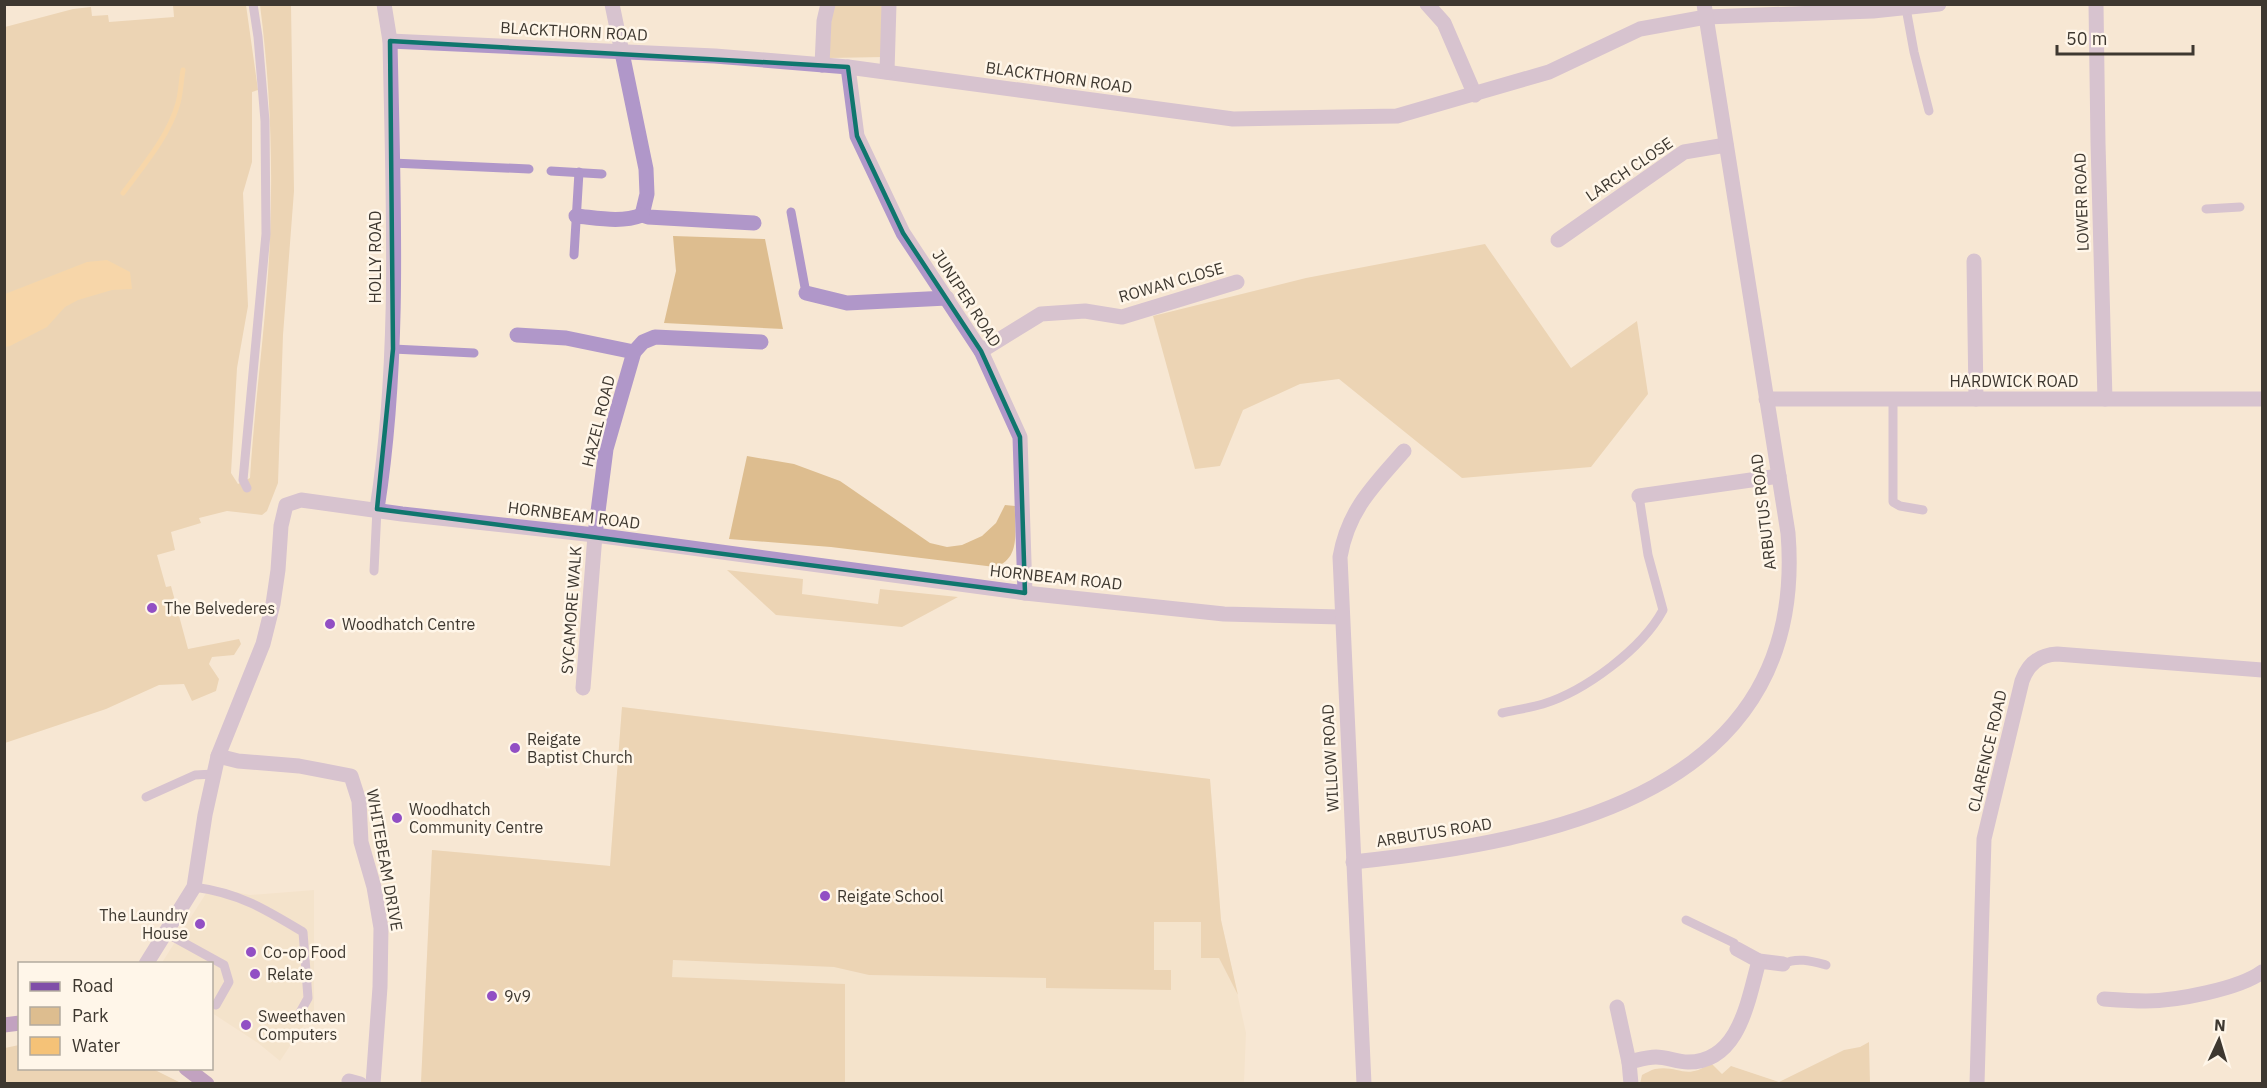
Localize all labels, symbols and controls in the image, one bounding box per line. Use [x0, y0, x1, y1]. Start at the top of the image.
street label: BLACKTHORN ROAD [500, 17, 648, 45]
scale bar [2057, 18, 2194, 56]
text: 50 m [2066, 27, 2108, 50]
street label: BLACKTHORN ROAD [984, 57, 1134, 97]
street label: LARCH CLOSE [1581, 132, 1677, 206]
street label: LOWER ROAD [2069, 152, 2093, 252]
street label: HOLLY ROAD [365, 211, 385, 303]
street label: JUNIPER ROAD [928, 246, 1006, 350]
street label: ROWAN CLOSE [1116, 257, 1226, 307]
street label: HARDWICK ROAD [1949, 371, 2079, 391]
street label: HAZEL ROAD [577, 373, 619, 469]
street label: ARBUTUS ROAD [1746, 453, 1780, 571]
street label: HORNBEAM ROAD [507, 497, 641, 533]
street label: SYCAMORE WALK [557, 545, 585, 675]
street label: HORNBEAM ROAD [989, 560, 1123, 594]
place label: The Belvederes [164, 598, 275, 618]
marker: The Belvederes [145, 601, 159, 615]
place label: Woodhatch Centre [342, 614, 476, 634]
marker: Woodhatch Centre [323, 617, 337, 631]
street label: CLARENCE ROAD [1963, 688, 2011, 814]
street label: WILLOW ROAD [1317, 704, 1343, 812]
place label: Reigate Baptist Church [527, 729, 633, 767]
marker: Reigate Baptist Church [508, 741, 522, 755]
street label: WHITEBEAM DRIVE [363, 788, 407, 932]
place label: Woodhatch Community Centre [409, 799, 544, 837]
marker: Woodhatch Community Centre [390, 811, 404, 825]
street label: ARBUTUS ROAD [1375, 813, 1493, 851]
place label: Reigate School [837, 886, 944, 906]
marker: Reigate School [818, 889, 832, 903]
place label: The Laundry House [99, 905, 188, 943]
marker: The Laundry House [193, 917, 207, 931]
place label: Co-op Food [263, 942, 346, 962]
marker: Co-op Food [244, 945, 258, 959]
legend [18, 962, 213, 1070]
place label: Relate [267, 964, 313, 984]
marker: Relate [248, 967, 262, 981]
text: Road [72, 974, 113, 997]
place label: 9v9 [504, 986, 531, 1006]
marker: 9v9 [485, 989, 499, 1003]
text: Park [72, 1004, 109, 1027]
place label: Sweethaven Computers [258, 1006, 346, 1044]
north arrow [2189, 1010, 2249, 1070]
text: N [2214, 1015, 2227, 1035]
marker: Sweethaven Computers [239, 1018, 253, 1032]
text: Water [72, 1034, 121, 1057]

